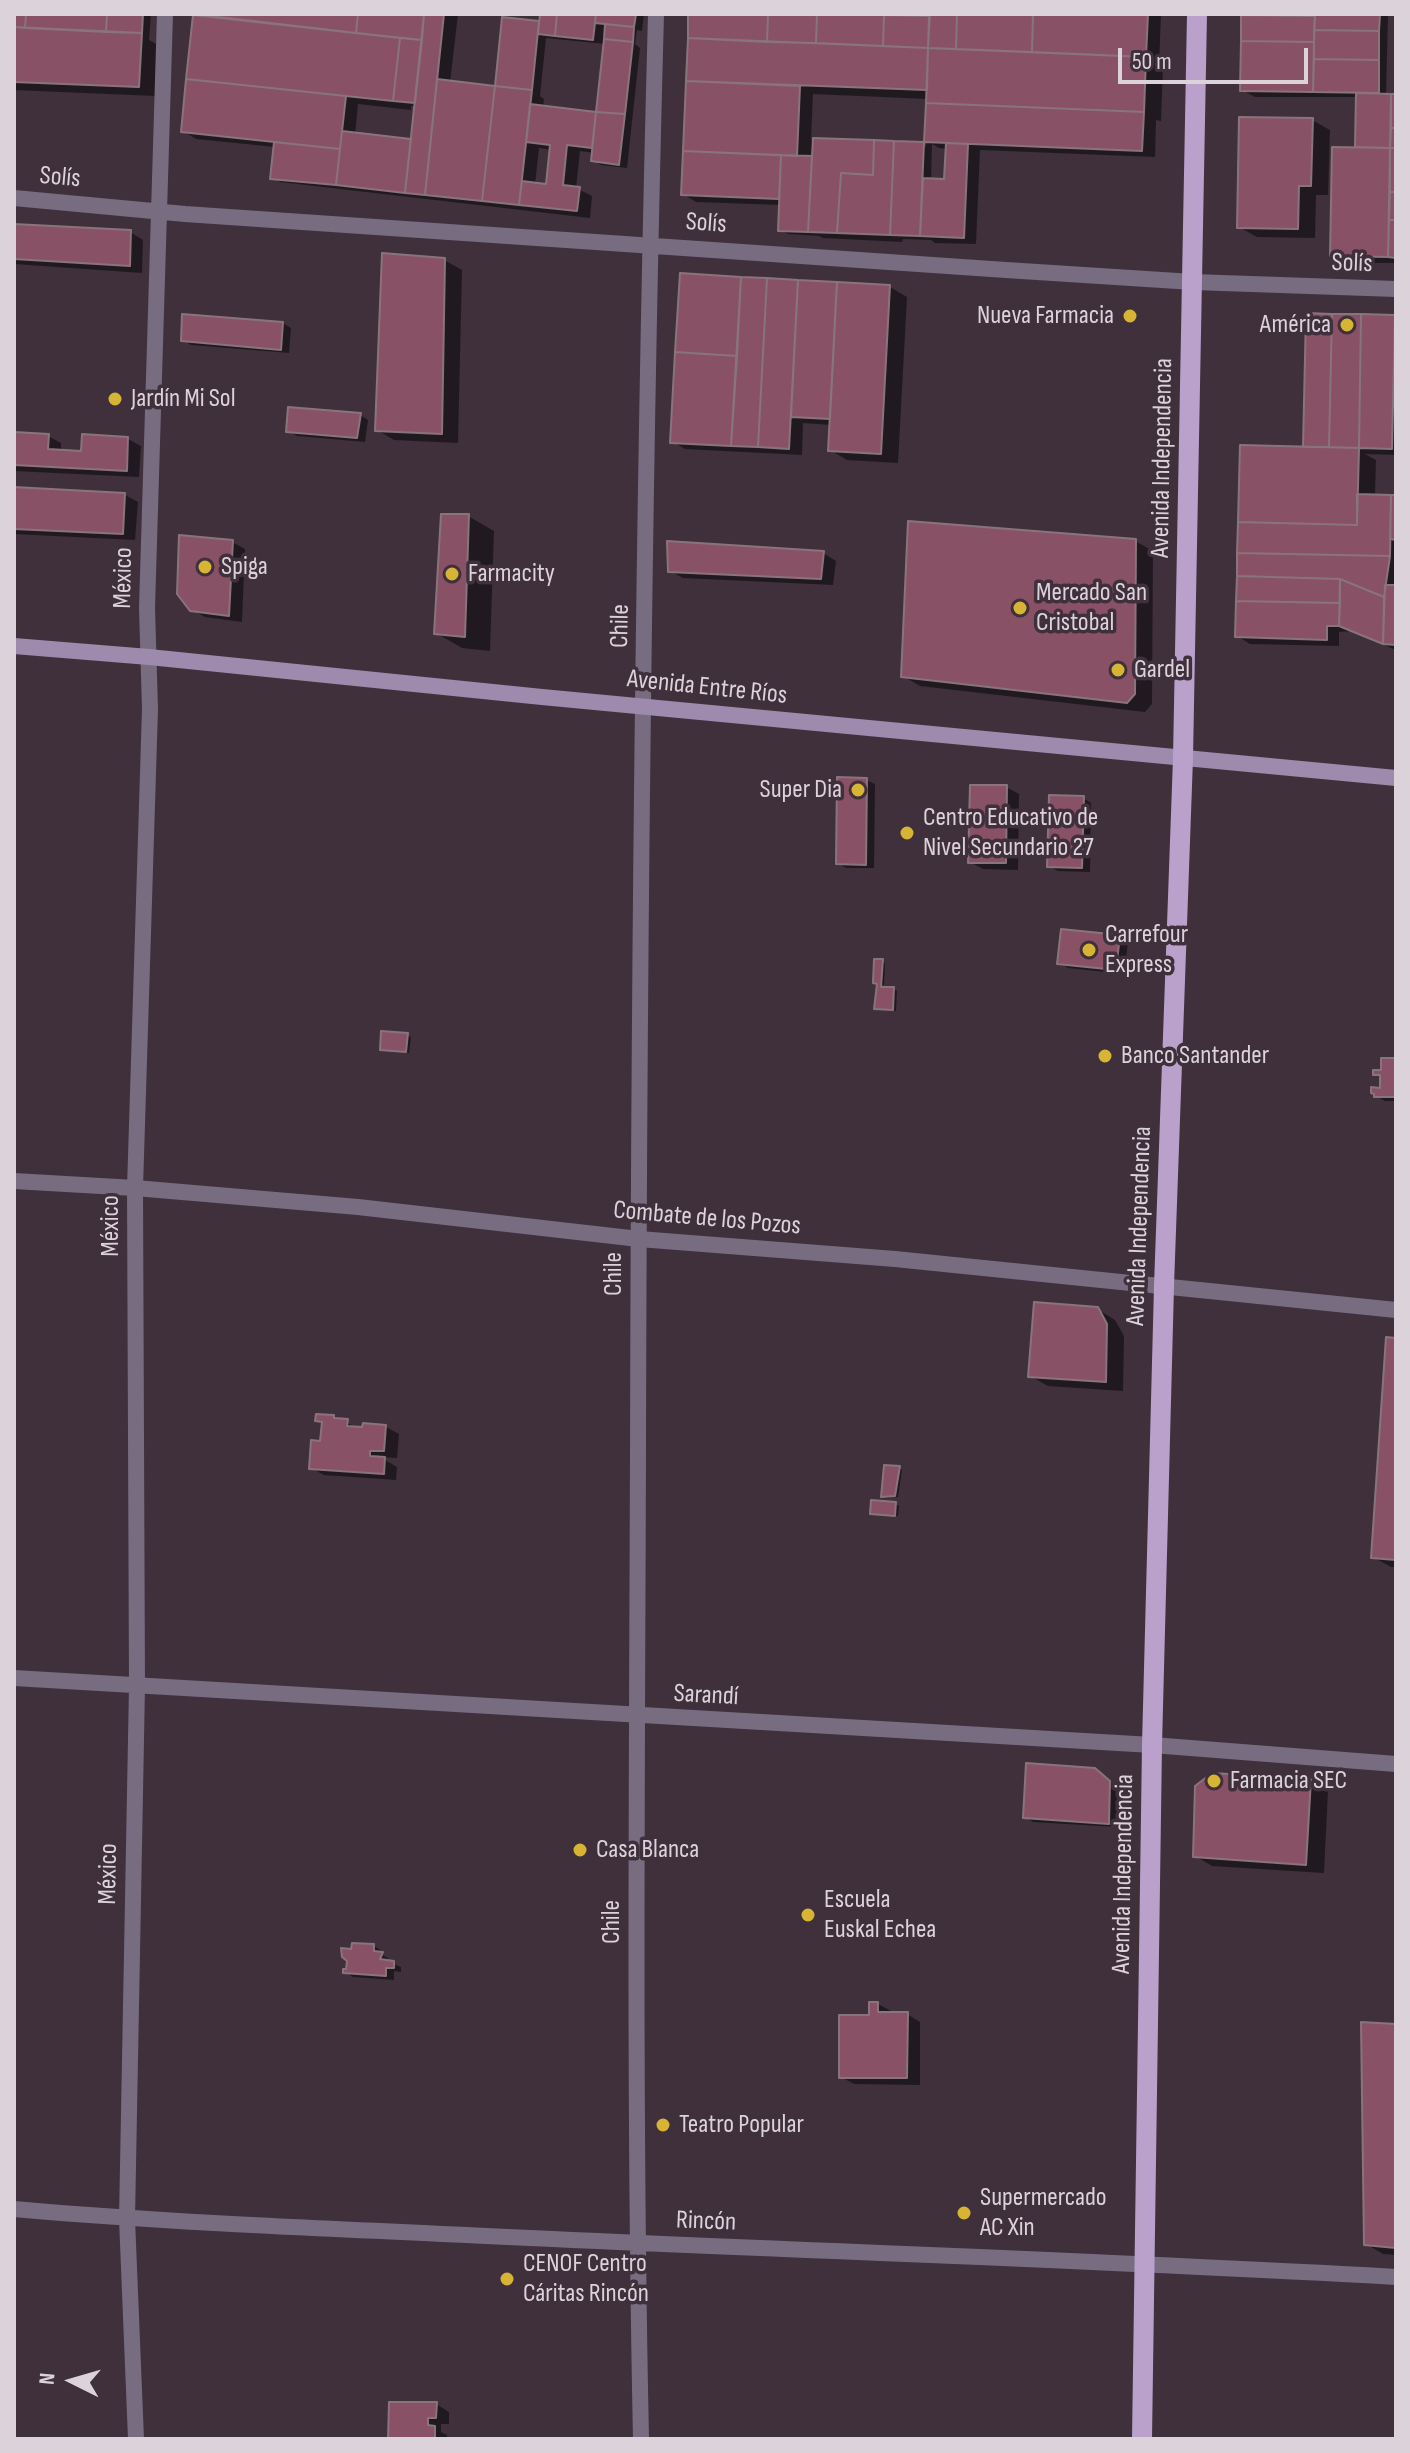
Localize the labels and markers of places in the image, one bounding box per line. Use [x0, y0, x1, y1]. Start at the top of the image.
place label: Nueva Farmacia [977, 300, 1114, 332]
marker: Nueva Farmacia [1121, 307, 1139, 325]
place label: América [1260, 309, 1331, 341]
marker: América [1338, 316, 1356, 334]
place label: Jardín Mi Sol [131, 383, 235, 415]
marker: Jardín Mi Sol [106, 390, 124, 408]
place label: Spiga [221, 551, 268, 583]
marker: Spiga [196, 558, 214, 576]
place label: Farmacity [468, 558, 555, 590]
marker: Farmacity [443, 565, 461, 583]
place label: Mercado San Cristobal [1036, 577, 1147, 638]
marker: Mercado San Cristobal [1011, 599, 1029, 617]
place label: Gardel [1134, 654, 1190, 686]
marker: Gardel [1109, 661, 1127, 679]
place label: Super Dia [760, 774, 842, 806]
marker: Super Dia [849, 781, 867, 799]
place label: Centro Educativo de Nivel Secundario 27 [923, 802, 1098, 864]
marker: Centro Educativo de Nivel Secundario 27 [898, 824, 916, 842]
place label: Carrefour Express [1105, 919, 1188, 980]
marker: Carrefour Express [1080, 941, 1098, 959]
place label: Banco Santander [1121, 1040, 1269, 1072]
marker: Banco Santander [1096, 1047, 1114, 1065]
place label: Farmacia SEC [1230, 1765, 1347, 1797]
marker: Farmacia SEC [1205, 1772, 1223, 1790]
place label: Casa Blanca [596, 1834, 699, 1866]
marker: Casa Blanca [571, 1841, 589, 1859]
place label: Escuela Euskal Echea [824, 1884, 936, 1946]
marker: Escuela Euskal Echea [799, 1906, 817, 1924]
place label: Teatro Popular [679, 2109, 804, 2141]
marker: Teatro Popular [654, 2116, 672, 2134]
place label: Supermercado AC Xin [980, 2182, 1107, 2244]
marker: Supermercado AC Xin [955, 2204, 973, 2222]
place label: CENOF Centro Cáritas Rincón [523, 2248, 649, 2310]
marker: CENOF Centro Cáritas Rincón [498, 2270, 516, 2288]

